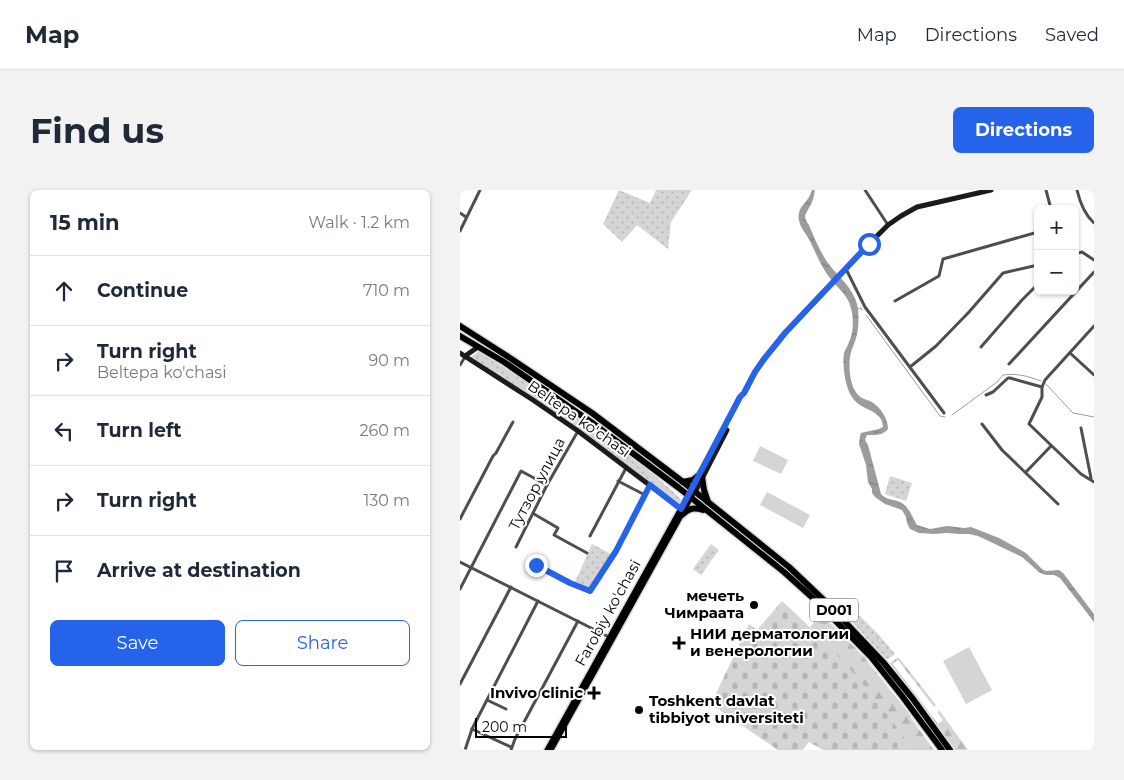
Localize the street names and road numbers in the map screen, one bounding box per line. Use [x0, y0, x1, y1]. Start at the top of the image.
street label: Beltepa ko'chasi [524, 376, 634, 461]
street label: Тутзор улица [504, 434, 569, 533]
street label: Farobiy ko'chasi [570, 556, 645, 669]
road number: D001 [810, 598, 858, 622]

